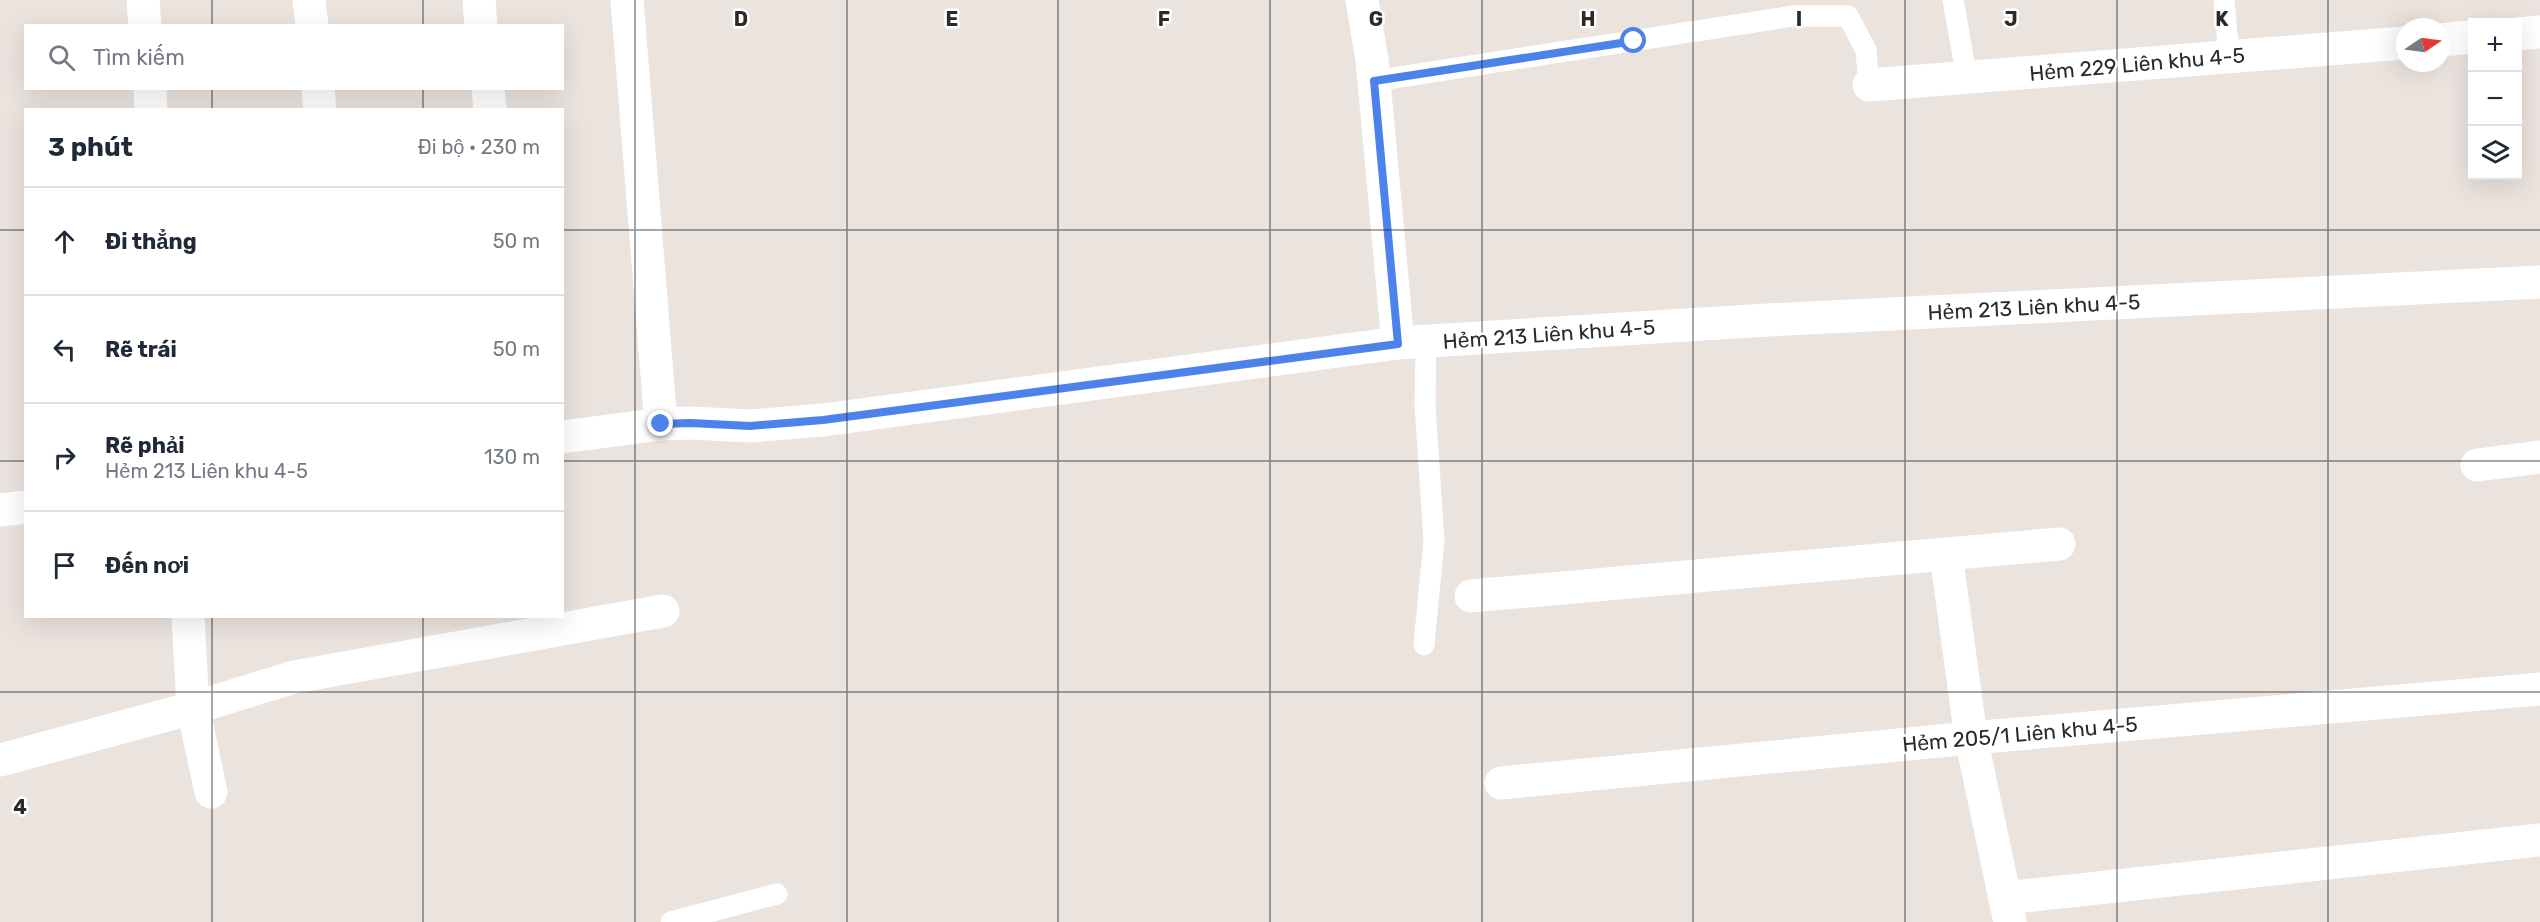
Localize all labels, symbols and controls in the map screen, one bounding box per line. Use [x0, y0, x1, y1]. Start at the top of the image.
text: D [734, 7, 748, 31]
text: E [946, 7, 958, 31]
text: F [1158, 7, 1170, 31]
text: G [1369, 7, 1383, 31]
text: H [1581, 7, 1595, 31]
text: I [1796, 7, 1802, 31]
text: J [2004, 7, 2018, 31]
text: K [2215, 7, 2229, 31]
north arrow [2396, 18, 2450, 72]
map controls [2468, 18, 2522, 180]
button: + [2468, 18, 2522, 72]
search box [24, 24, 564, 90]
route start [1620, 27, 1646, 53]
icon: search [45, 41, 78, 74]
street label: Hẻm 229 Liên khu 4-5 [2028, 42, 2246, 86]
text: Tìm kiếm [93, 44, 185, 71]
button: − [2468, 72, 2522, 126]
button: layers [2468, 126, 2522, 180]
text: 3 phút [48, 132, 133, 163]
text: Đi bộ · 230 m [418, 135, 540, 159]
icon: ahead [48, 225, 81, 258]
text: Đi thẳng [105, 228, 197, 255]
text: 50 m [493, 229, 540, 253]
street label: Hẻm 213 Liên khu 4-5 [1927, 289, 2141, 325]
street label: Hẻm 213 Liên khu 4-5 [1442, 314, 1656, 354]
icon: left [48, 333, 81, 366]
text: Rẽ trái [105, 336, 177, 363]
text: 50 m [493, 337, 540, 361]
route end [647, 410, 673, 436]
text: Rẽ phải [105, 432, 185, 459]
icon: right [48, 441, 81, 474]
text: 130 m [484, 445, 540, 469]
text: Hẻm 213 Liên khu 4-5 [105, 459, 308, 483]
icon: arrive [48, 549, 81, 582]
text: Đến nơi [105, 552, 189, 579]
street label: Hẻm 205/1 Liên khu 4-5 [1901, 711, 2139, 757]
text: 4 [13, 795, 27, 819]

